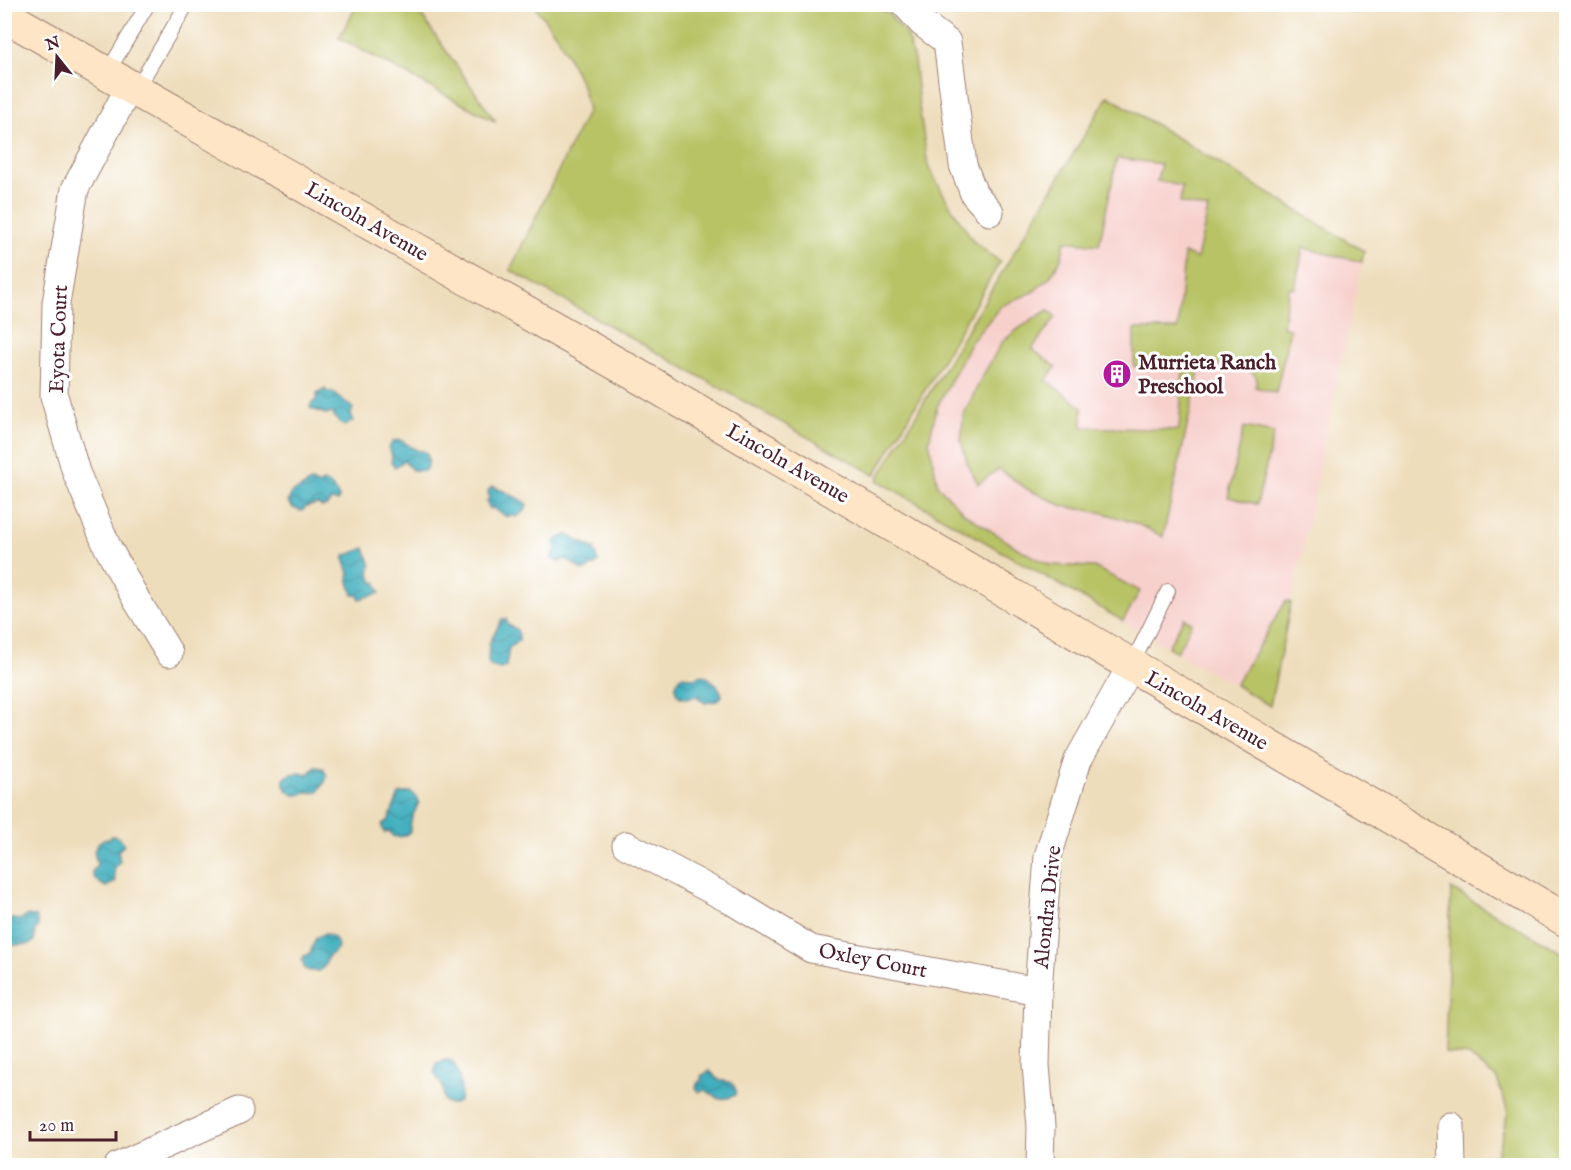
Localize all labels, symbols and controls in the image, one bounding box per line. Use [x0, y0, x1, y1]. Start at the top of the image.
north arrow [27, 27, 87, 87]
text: N [42, 33, 63, 57]
street label: Lincoln Avenue [300, 176, 433, 269]
street label: Eyota Court [44, 284, 75, 394]
place label: Murrieta Ranch Preschool [1138, 350, 1277, 401]
building icon: Murrieta Ranch Preschool [1101, 358, 1133, 390]
street label: Lincoln Avenue [721, 418, 854, 511]
street label: Lincoln Avenue [1140, 665, 1273, 758]
street label: Alondra Drive [1028, 844, 1068, 971]
street label: Oxley Court [816, 938, 929, 985]
scale bar [30, 1104, 116, 1142]
text: 20 m [39, 1115, 74, 1138]

